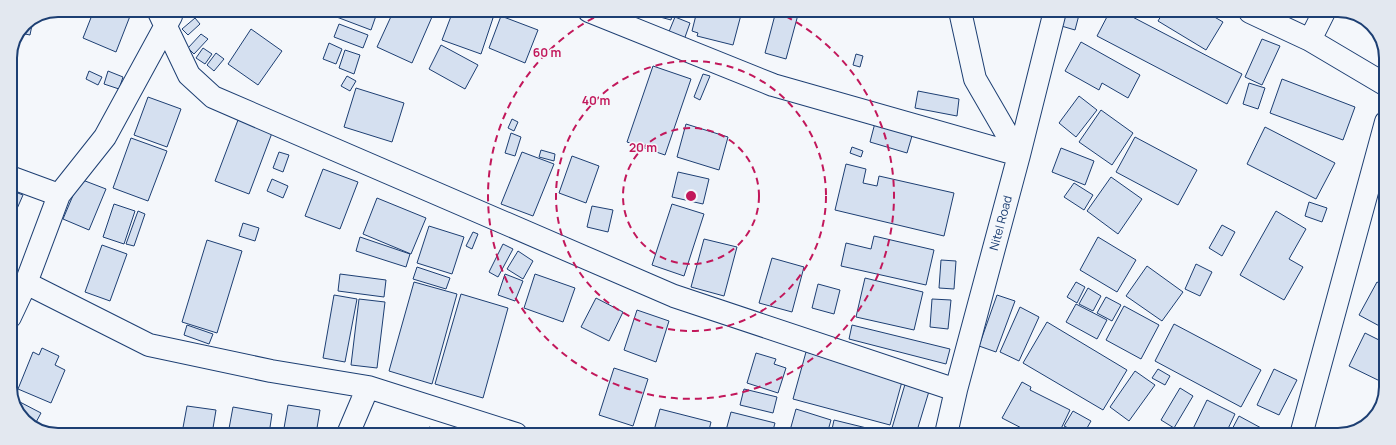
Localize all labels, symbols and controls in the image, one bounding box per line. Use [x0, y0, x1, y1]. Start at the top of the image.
text: 60 m [533, 44, 561, 61]
text: 40 m [582, 92, 610, 109]
text: 20 m [629, 139, 657, 156]
centre of rings [684, 189, 698, 203]
street label: Nitel Road [985, 194, 1016, 252]

